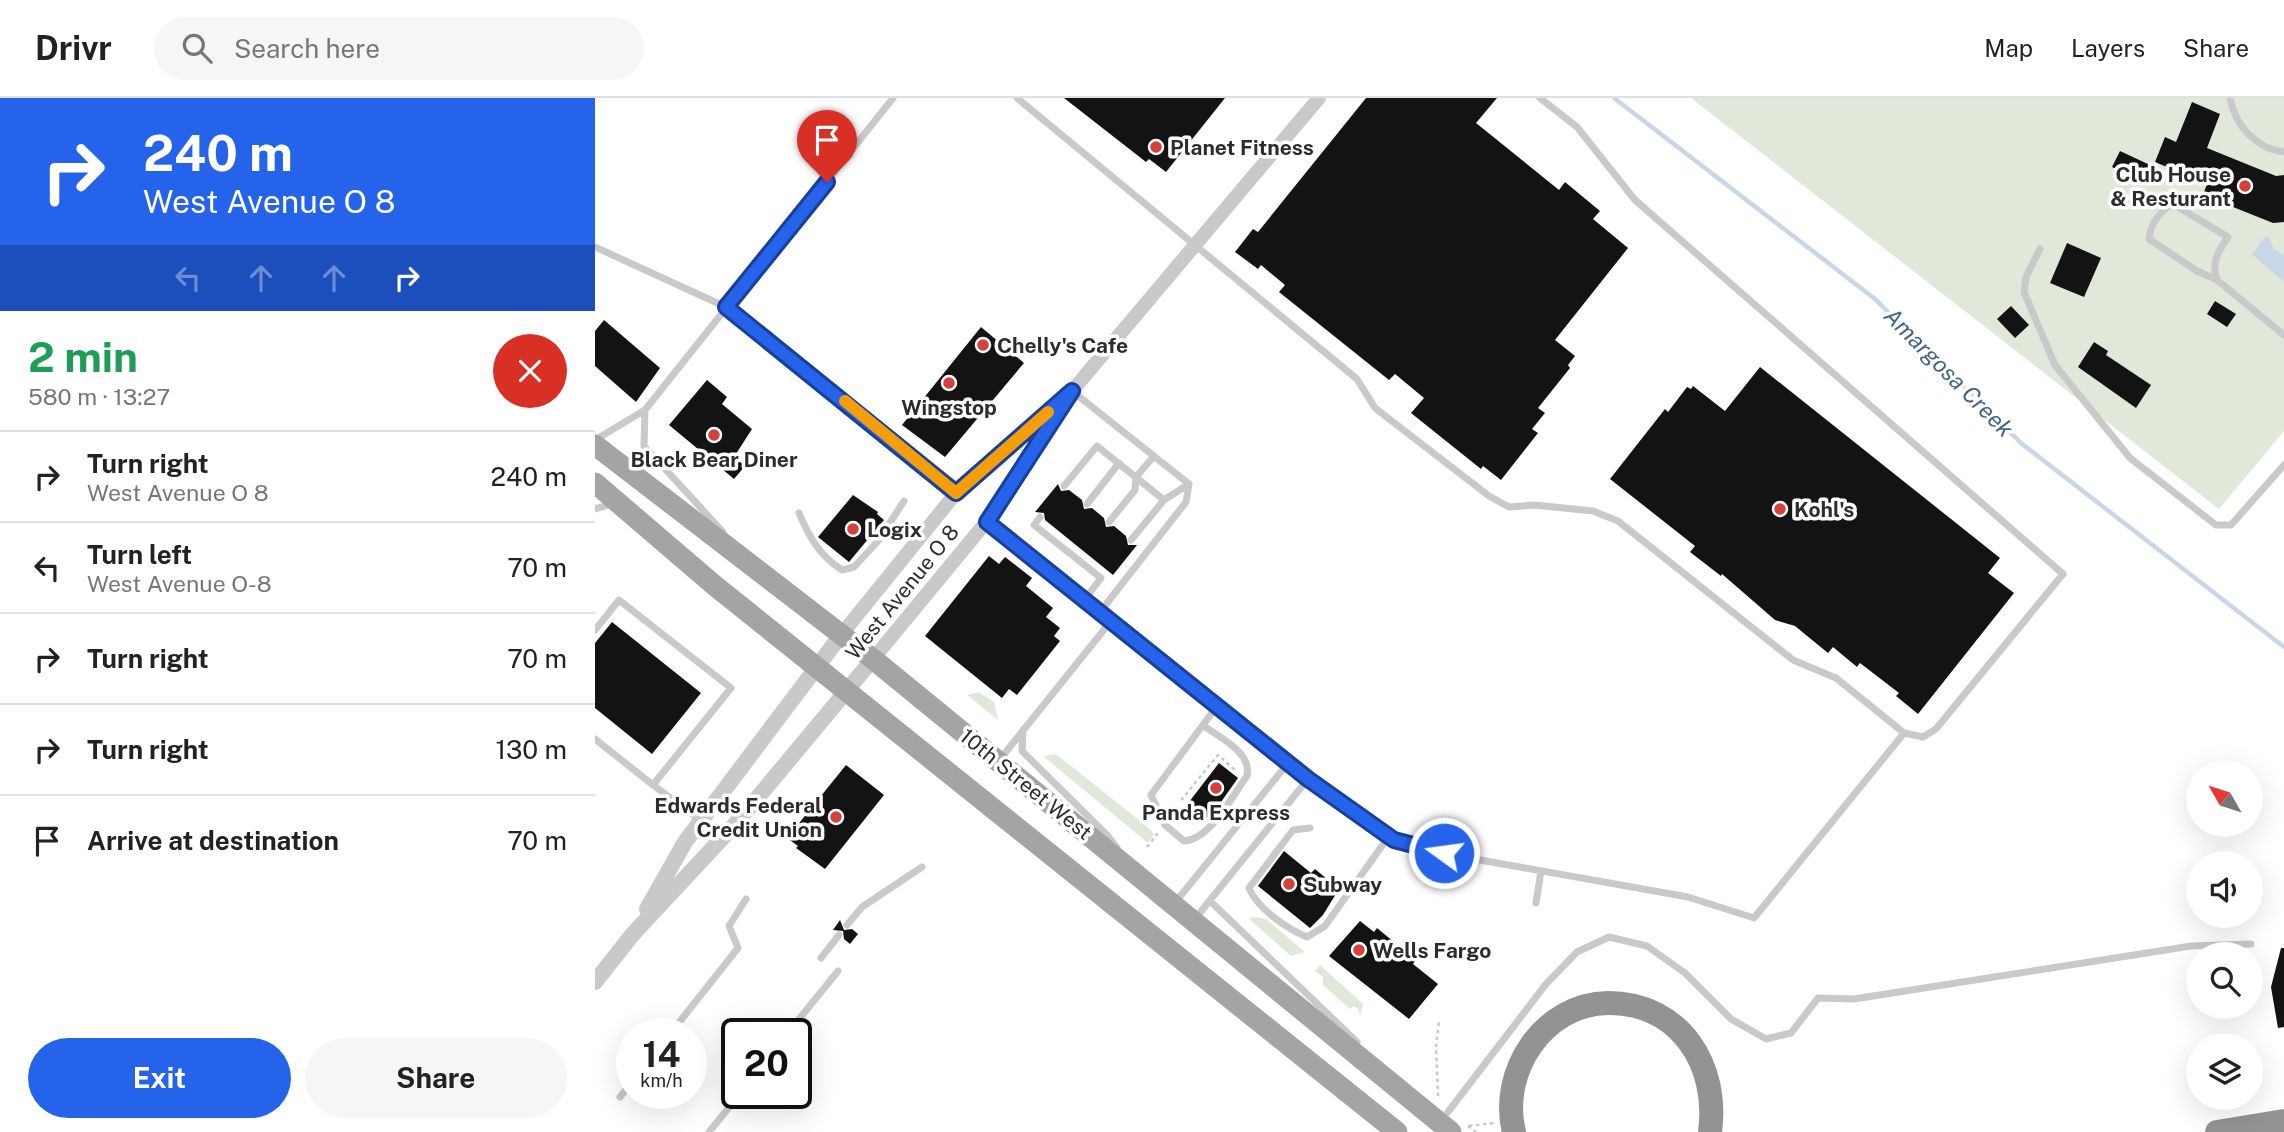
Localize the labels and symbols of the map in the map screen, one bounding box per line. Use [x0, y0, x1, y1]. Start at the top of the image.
pin [797, 110, 857, 182]
place label: Planet Fitness [1170, 135, 1314, 160]
marker: Planet Fitness [1148, 139, 1164, 155]
place label: Club House & Resturant [2110, 162, 2231, 211]
marker: Club House & Resturant [2237, 178, 2253, 194]
water label: Amargosa Creek [1879, 302, 2020, 443]
place label: Chelly's Cafe [997, 333, 1128, 358]
marker: Chelly's Cafe [975, 337, 991, 353]
marker: Wingstop [941, 375, 957, 391]
place label: Wingstop [901, 395, 997, 420]
marker: Black Bear Diner [706, 427, 722, 443]
place label: Black Bear Diner [630, 447, 798, 472]
place label: Kohl's [1794, 497, 1854, 522]
marker: Kohl's [1772, 501, 1788, 517]
place label: Logix [867, 517, 922, 542]
street label: West Avenue O 8 [840, 520, 964, 664]
marker: Logix [845, 521, 861, 537]
street label: 10th Street West [955, 723, 1097, 845]
north arrow [2186, 760, 2263, 836]
marker: Panda Express [1208, 780, 1224, 796]
place label: Edwards Federal Credit Union [654, 793, 822, 842]
place label: Panda Express [1142, 800, 1290, 825]
marker: Edwards Federal Credit Union [828, 809, 844, 825]
position arrow [1407, 816, 1481, 890]
place label: Subway [1303, 872, 1382, 897]
marker: Subway [1281, 876, 1297, 892]
place label: Wells Fargo [1373, 938, 1491, 963]
marker: Wells Fargo [1351, 942, 1367, 958]
speed limit sign: 20 [721, 1018, 812, 1109]

